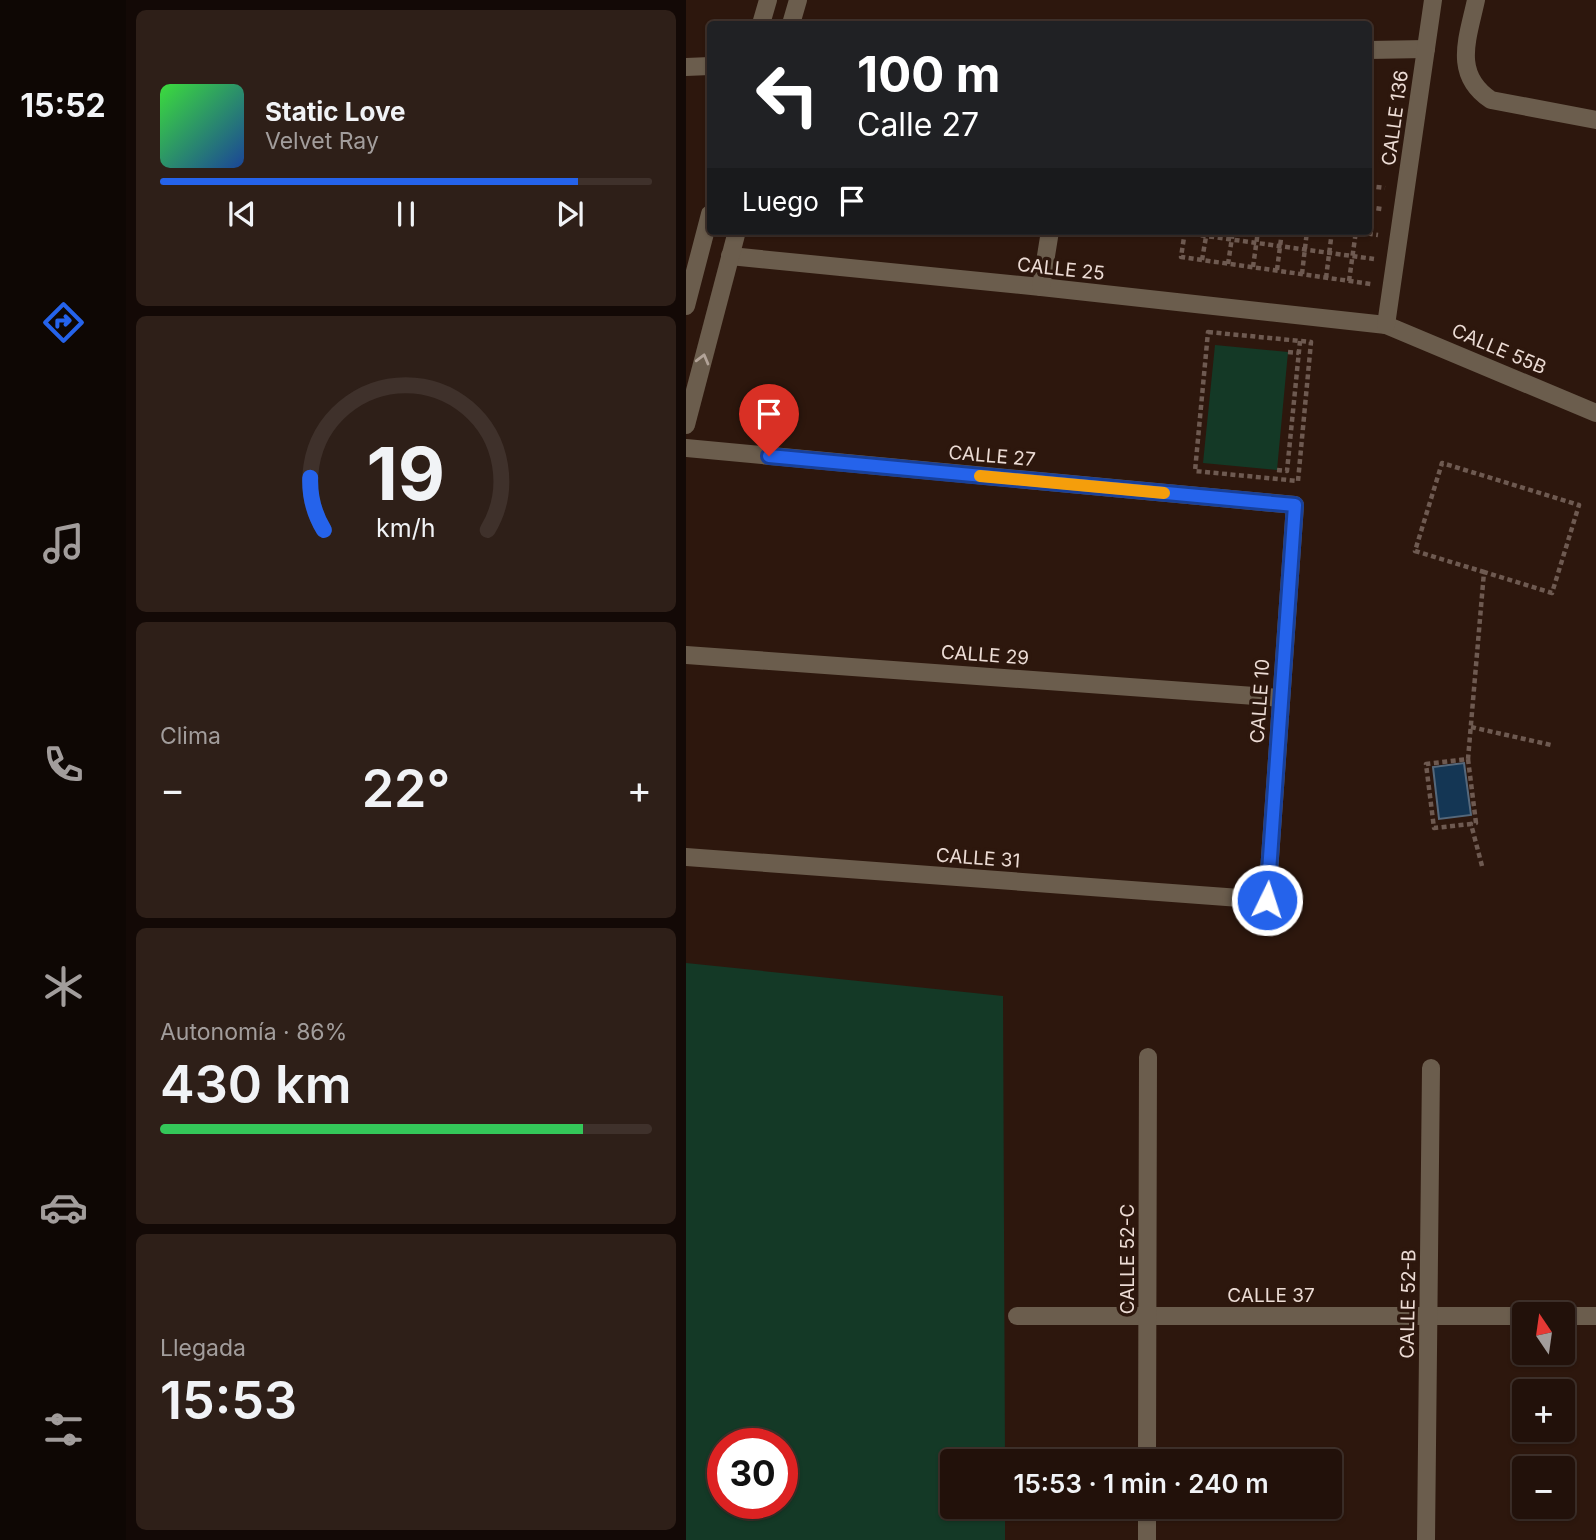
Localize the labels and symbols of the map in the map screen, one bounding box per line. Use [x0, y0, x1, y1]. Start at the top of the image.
street label: CALLE 136 [1377, 69, 1413, 167]
street label: CALLE 25 [1016, 253, 1106, 285]
street label: CALLE 55B [1448, 319, 1550, 379]
one-way arrow [695, 353, 709, 365]
pin [739, 384, 799, 456]
street label: CALLE 27 [948, 441, 1036, 471]
street label: CALLE 29 [940, 640, 1030, 670]
street label: CALLE 10 [1246, 658, 1274, 744]
street label: CALLE 31 [935, 844, 1021, 872]
position arrow [1230, 863, 1304, 937]
street label: CALLE 52-C [1116, 1204, 1139, 1314]
street label: CALLE 52-B [1396, 1249, 1420, 1359]
street label: CALLE 37 [1227, 1284, 1315, 1307]
north arrow [1512, 1302, 1575, 1365]
speed limit sign: 30 [707, 1428, 798, 1519]

